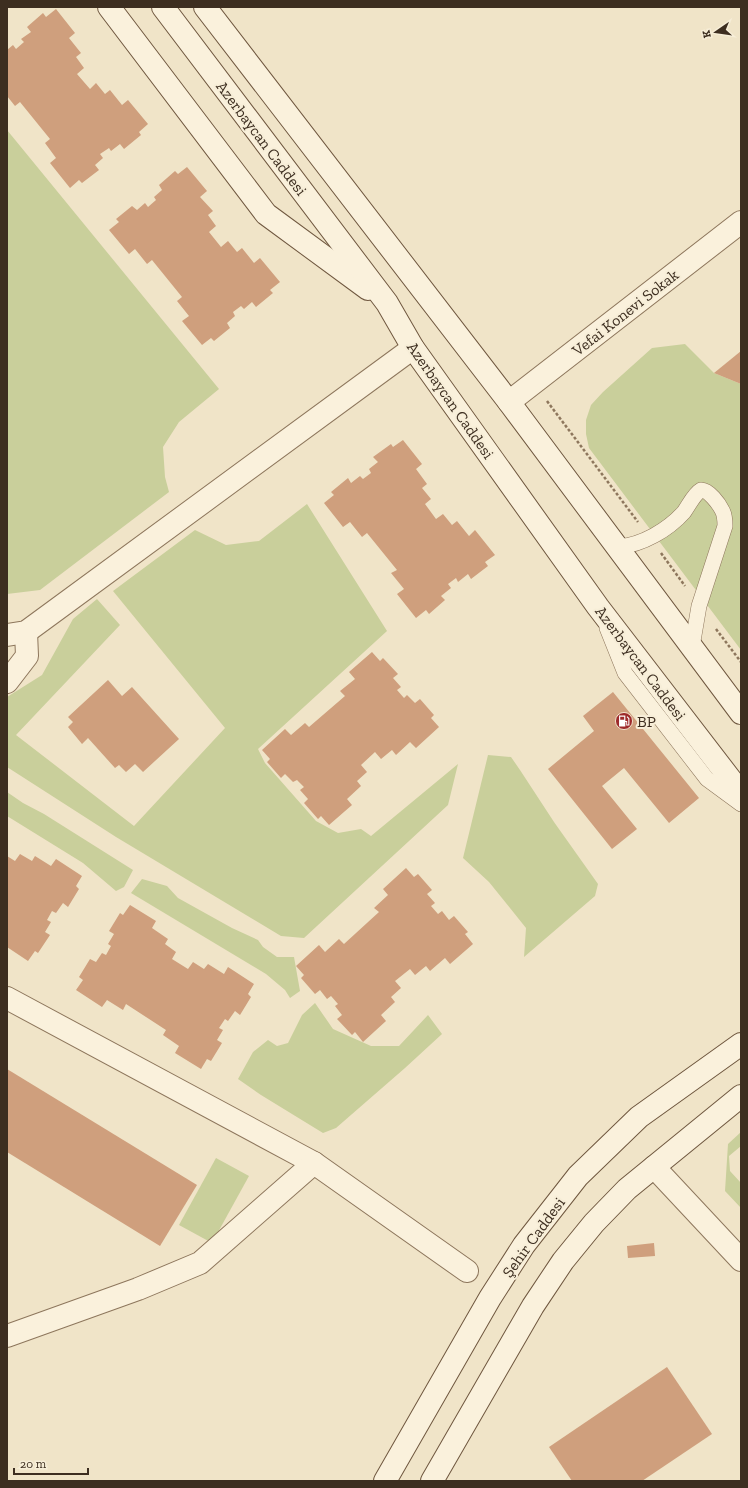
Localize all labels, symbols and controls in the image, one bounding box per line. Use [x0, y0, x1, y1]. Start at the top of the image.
north arrow [696, 12, 736, 52]
text: K [699, 28, 714, 39]
street label: Azerbaycan Caddesi [212, 77, 311, 200]
street label: Vefai Konevi Sokak [568, 265, 683, 360]
street label: Azerbaycan Caddesi [403, 338, 498, 463]
street label: Azerbaycan Caddesi [591, 602, 690, 725]
fuel station icon: BP [614, 711, 634, 731]
place label: BP [637, 712, 656, 731]
street label: Şehir Caddesi [498, 1193, 569, 1281]
scale bar [14, 1450, 88, 1476]
text: 20 m [20, 1457, 47, 1471]

